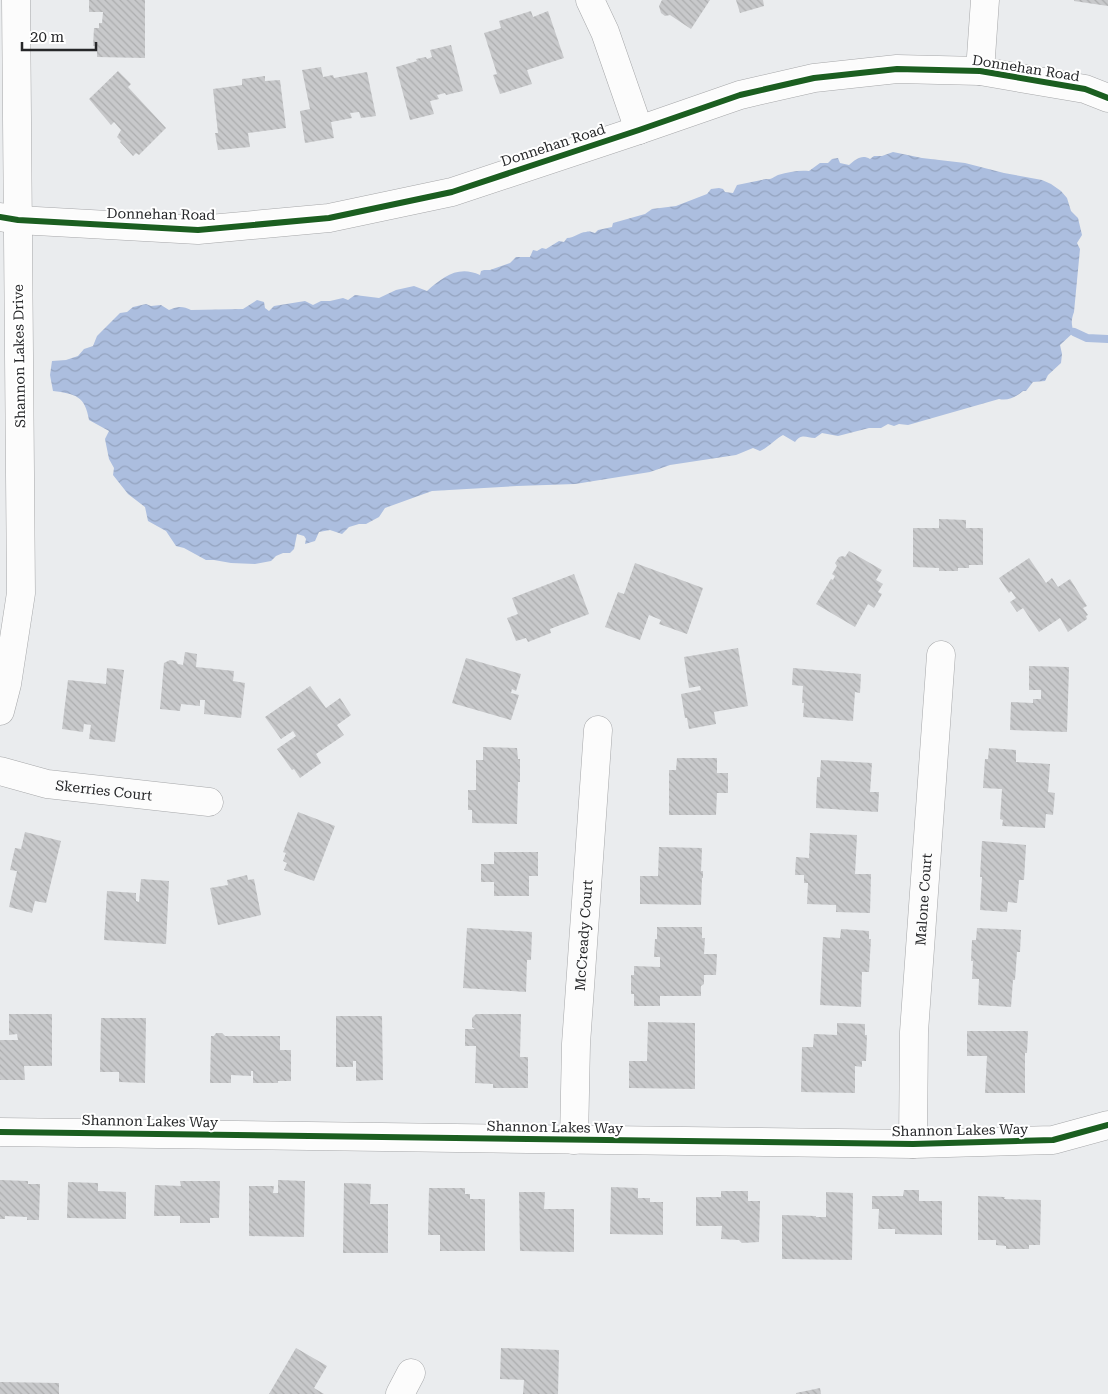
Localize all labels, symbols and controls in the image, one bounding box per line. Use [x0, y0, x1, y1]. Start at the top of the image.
scale bar [22, 20, 96, 52]
text: 20 m [30, 28, 65, 46]
street label: Donnehan Road [971, 52, 1081, 84]
street label: Donnehan Road [499, 121, 607, 169]
street label: Donnehan Road [107, 205, 216, 223]
street label: Shannon Lakes Drive [10, 284, 28, 428]
street label: Skerries Court [55, 777, 153, 804]
street label: Malone Court [912, 853, 935, 946]
street label: McCready Court [572, 879, 595, 992]
street label: Shannon Lakes Way [82, 1112, 219, 1130]
street label: Shannon Lakes Way [487, 1118, 624, 1136]
street label: Shannon Lakes Way [892, 1121, 1029, 1139]

